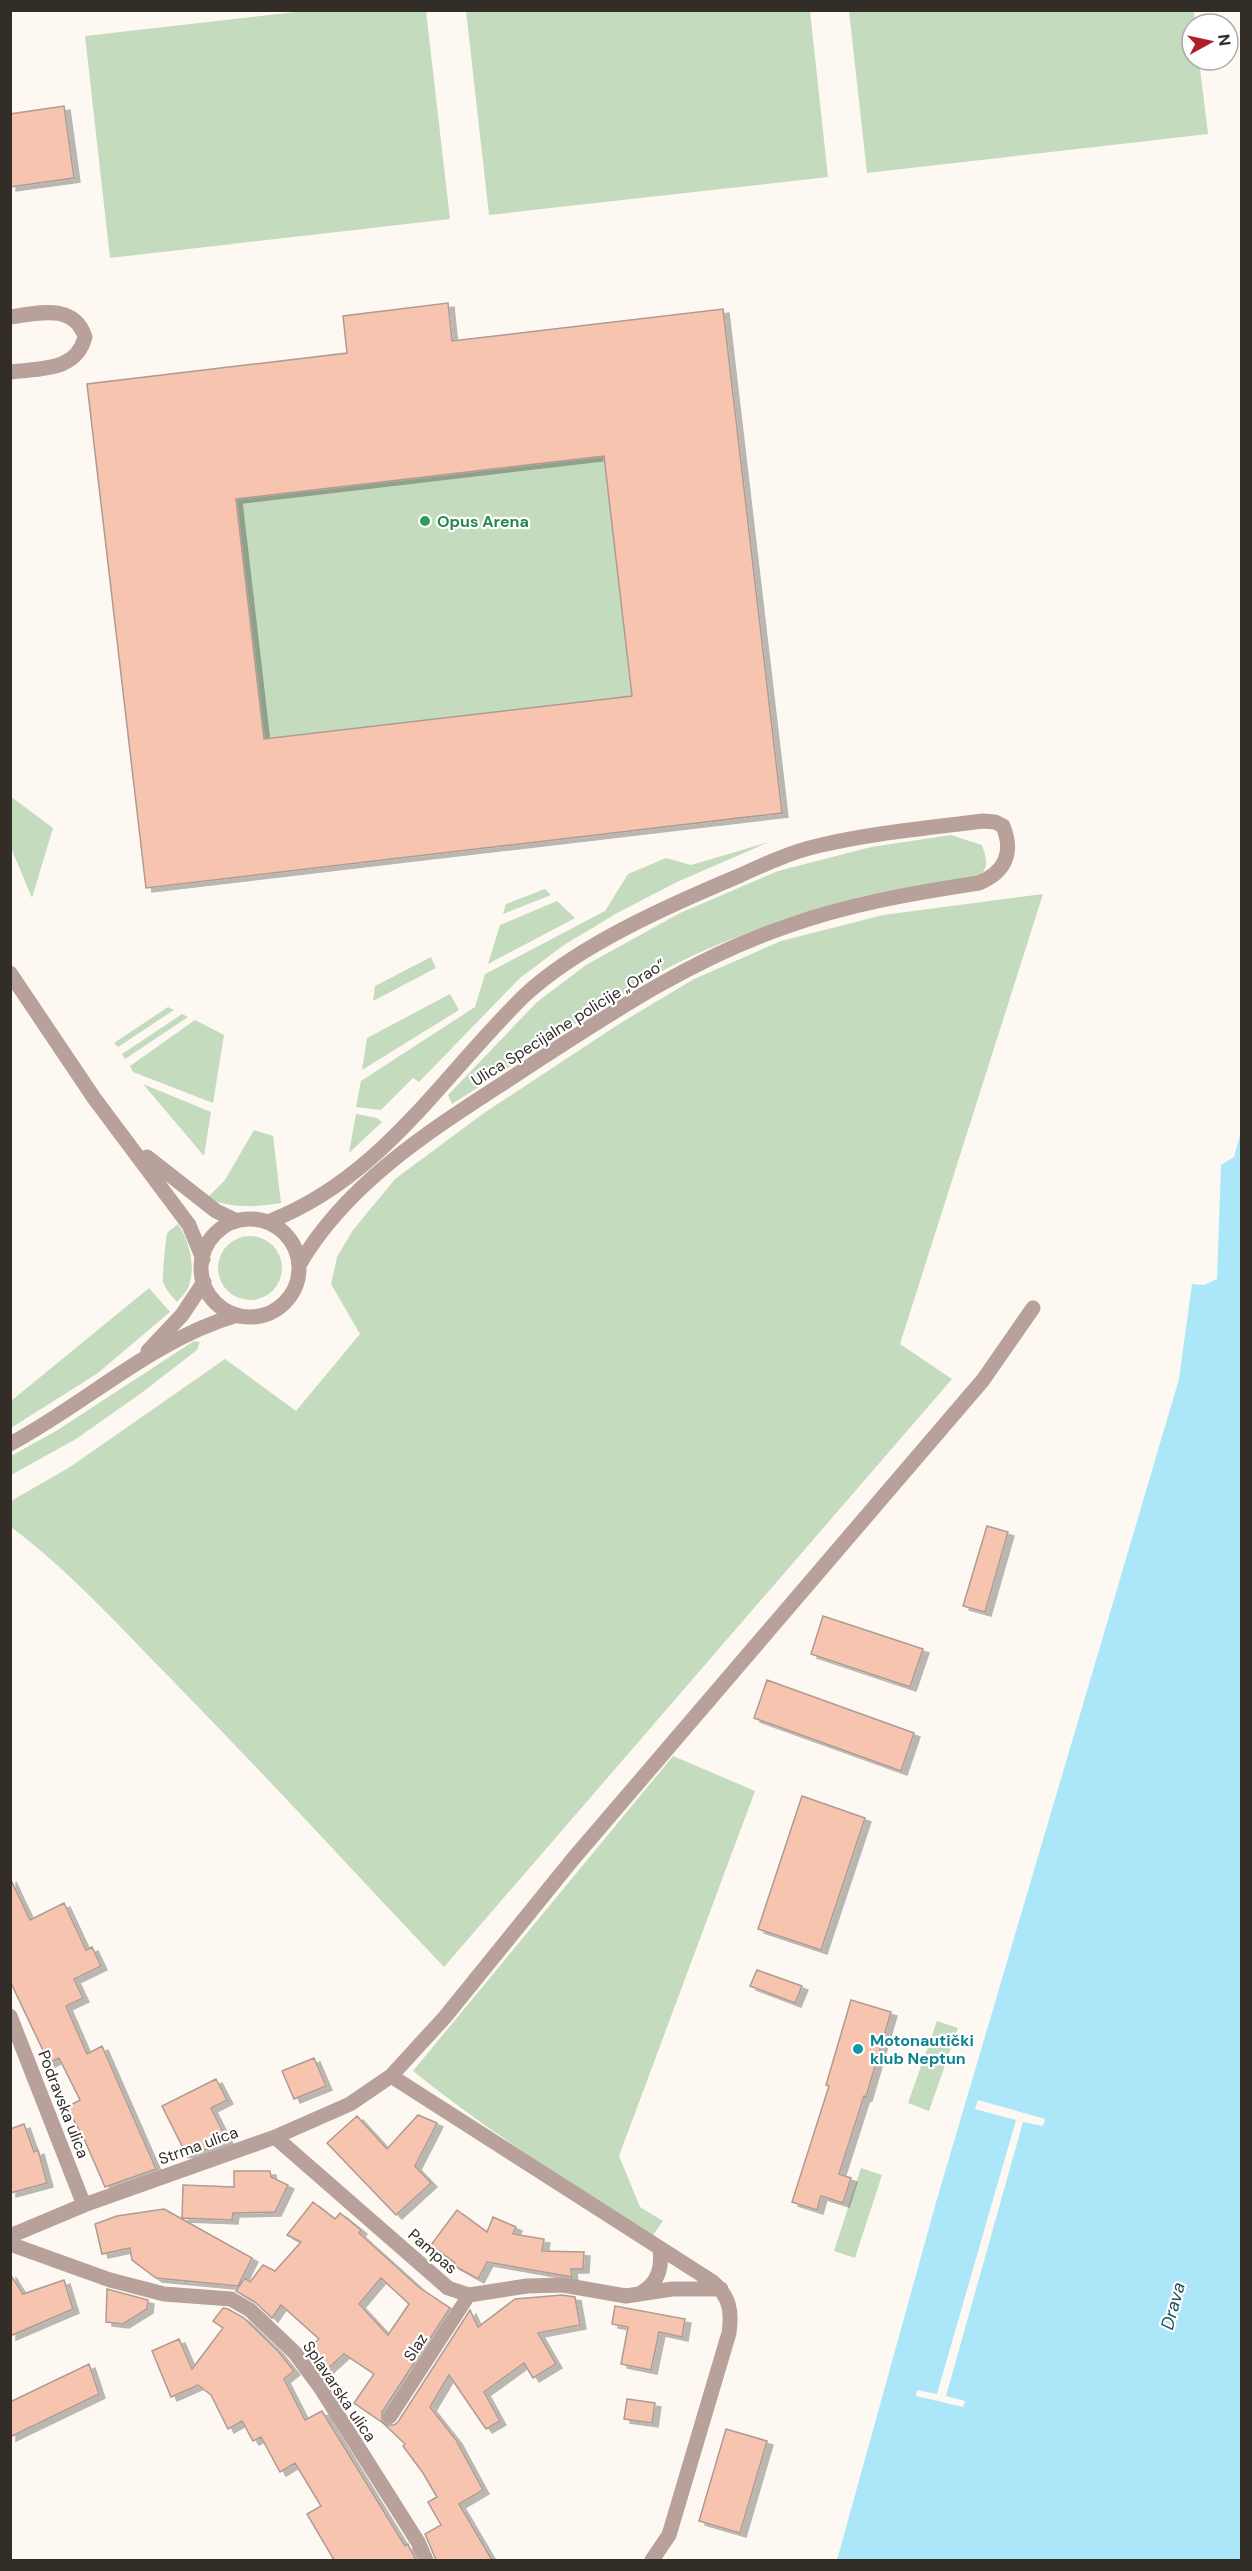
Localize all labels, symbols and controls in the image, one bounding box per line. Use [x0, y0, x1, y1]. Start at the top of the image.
north arrow [1180, 12, 1240, 72]
text: N [1213, 33, 1236, 47]
place label: Opus Arena [437, 511, 529, 532]
marker: Opus Arena [418, 514, 432, 528]
street label: Ulica Specijalne policije „Orao“ [467, 954, 669, 1091]
place label: Motonautički klub Neptun [870, 2030, 974, 2069]
marker: Motonautički klub Neptun [851, 2042, 865, 2056]
street label: Podravska ulica [33, 2047, 94, 2161]
street label: Strma ulica [156, 2121, 241, 2170]
street label: Pampas [404, 2224, 462, 2279]
water label: Drava [1155, 2280, 1191, 2332]
street label: Slaz [399, 2329, 432, 2365]
street label: Splavarska ulica [298, 2337, 381, 2446]

